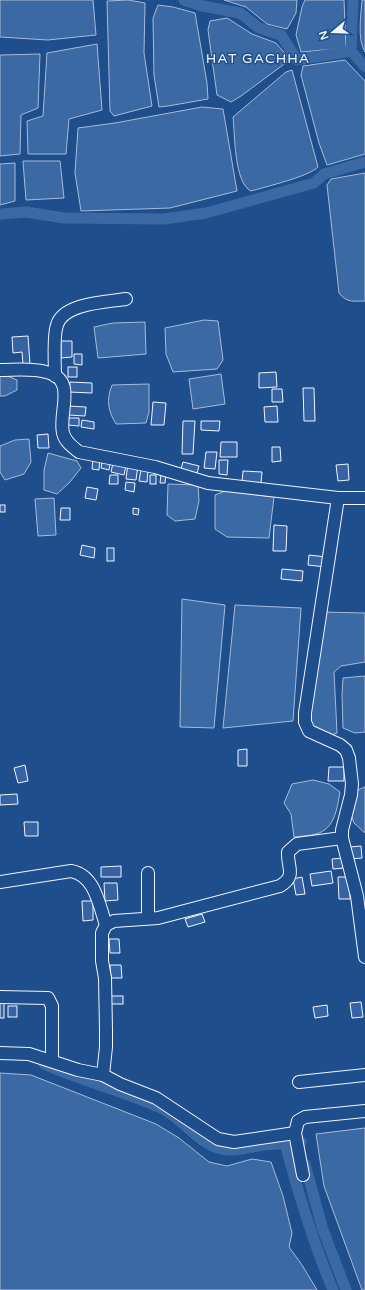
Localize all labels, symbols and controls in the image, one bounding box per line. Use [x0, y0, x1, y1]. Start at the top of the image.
north arrow [313, 12, 353, 52]
text: N [316, 29, 332, 41]
district label: HAT GACHHA [206, 50, 310, 67]

